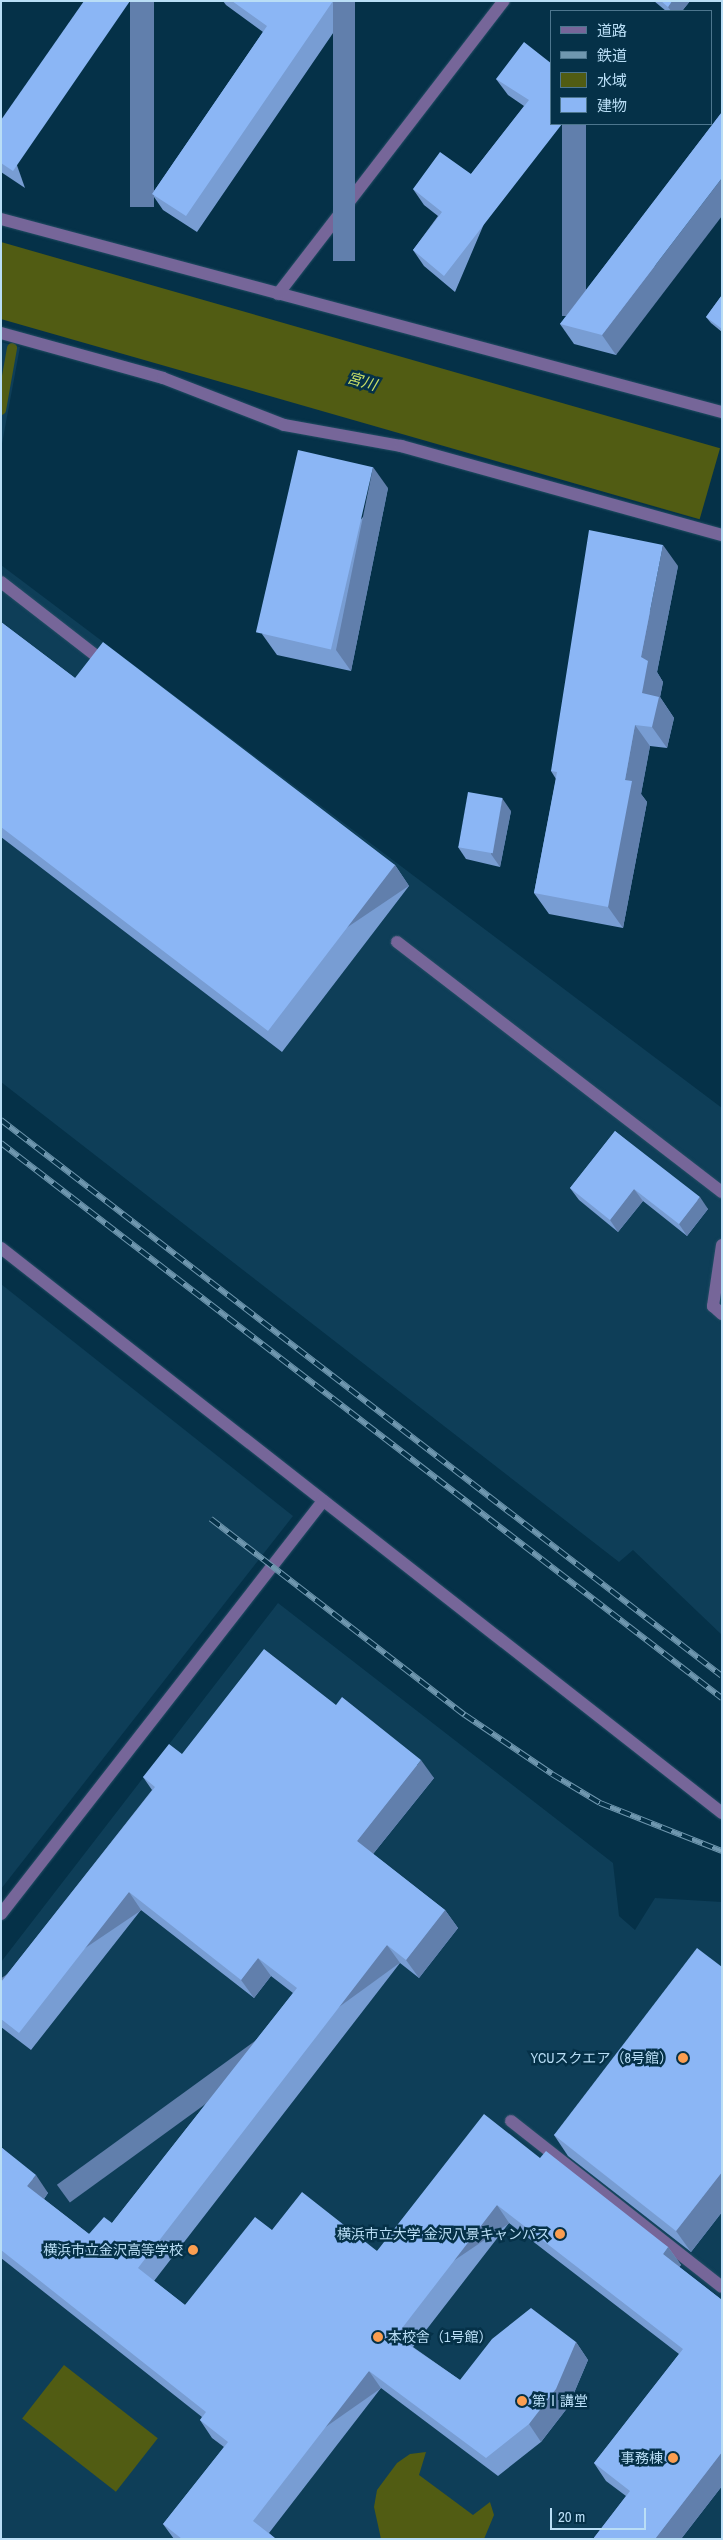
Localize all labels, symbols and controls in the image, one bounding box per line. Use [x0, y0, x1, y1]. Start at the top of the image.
legend [550, 10, 713, 125]
text: 道路 [597, 20, 627, 41]
text: 鉄道 [597, 45, 627, 66]
text: 水域 [597, 70, 627, 91]
text: 建物 [597, 95, 627, 116]
water label: 宮川 [345, 368, 379, 394]
place label: YCUスクエア（8号館） [530, 2050, 673, 2066]
marker: YCUスクエア（8号館） [677, 2052, 689, 2064]
place label: 横浜市立大学 金沢八景キャンパス [337, 2226, 550, 2242]
marker: 横浜市立大学 金沢八景キャンパス [554, 2228, 566, 2240]
place label: 横浜市立金沢高等学校 [43, 2242, 183, 2258]
marker: 横浜市立金沢高等学校 [187, 2244, 199, 2256]
place label: 本校舎（1号館） [388, 2329, 492, 2345]
marker: 本校舎（1号館） [372, 2331, 384, 2343]
place label: 第Ⅰ講堂 [532, 2393, 588, 2409]
marker: 第Ⅰ講堂 [516, 2395, 528, 2407]
place label: 事務棟 [621, 2450, 663, 2466]
marker: 事務棟 [667, 2452, 679, 2464]
scale bar [553, 2498, 649, 2530]
text: 20 m [558, 2506, 585, 2527]

